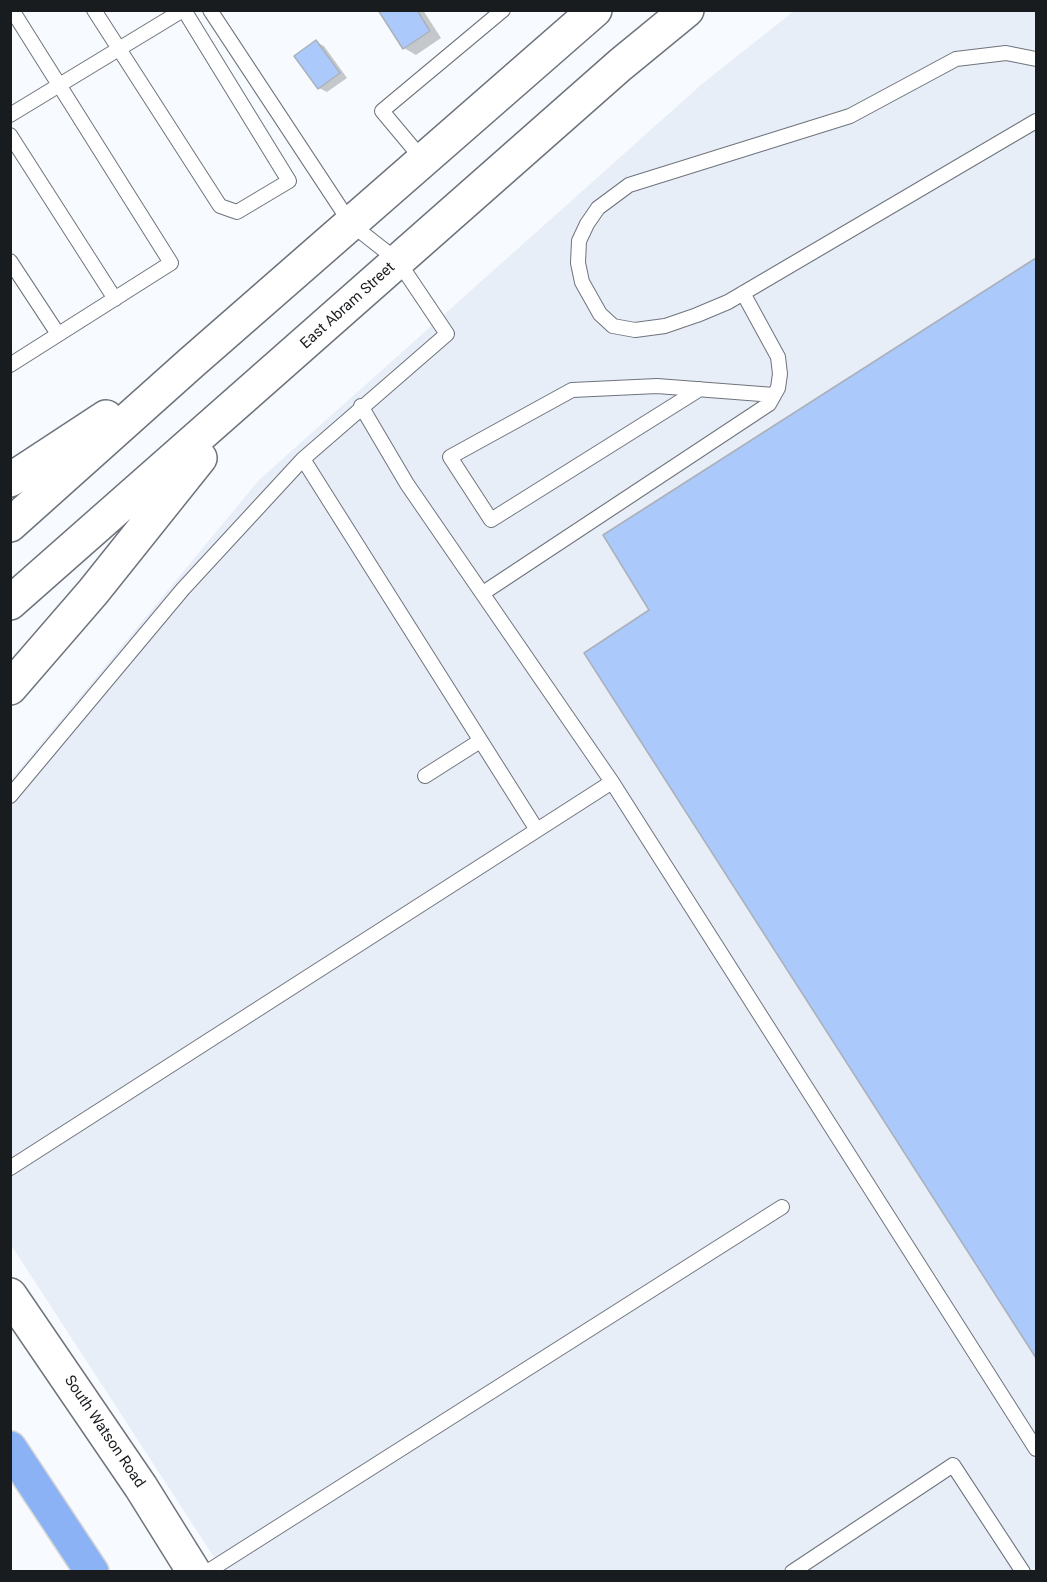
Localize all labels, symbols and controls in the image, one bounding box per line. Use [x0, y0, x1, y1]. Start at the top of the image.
street label: East Abram Street [297, 259, 399, 353]
street label: South Watson Road [60, 1372, 148, 1492]

